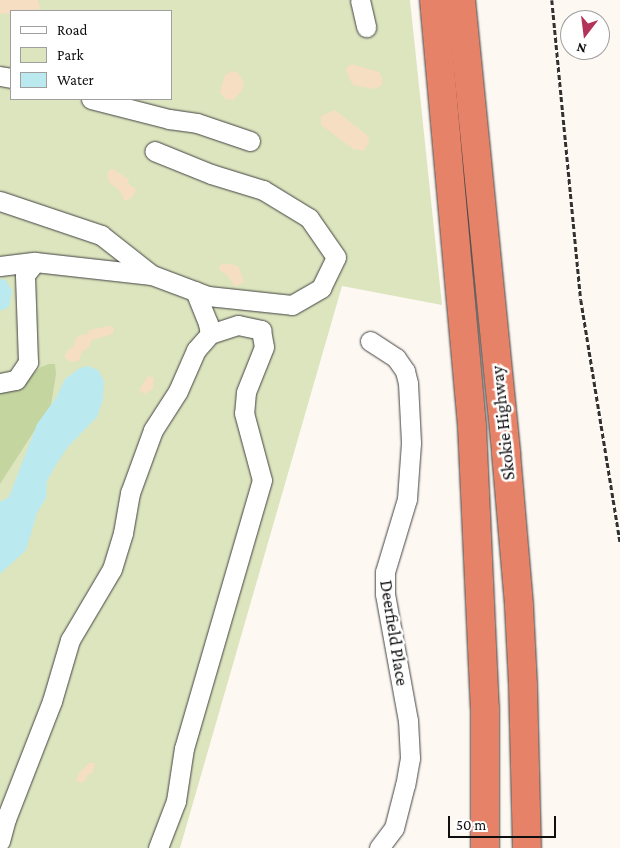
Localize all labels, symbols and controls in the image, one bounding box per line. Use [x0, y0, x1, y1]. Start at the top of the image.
legend [10, 10, 172, 100]
north arrow [560, 10, 610, 60]
text: Road [57, 22, 87, 38]
text: N [575, 40, 588, 57]
text: Park [57, 47, 84, 63]
text: Water [57, 72, 94, 88]
street label: Skokie Highway [486, 365, 520, 481]
street label: Deerfield Place [375, 579, 413, 687]
scale bar [450, 806, 558, 838]
text: 50 m [456, 817, 486, 833]

